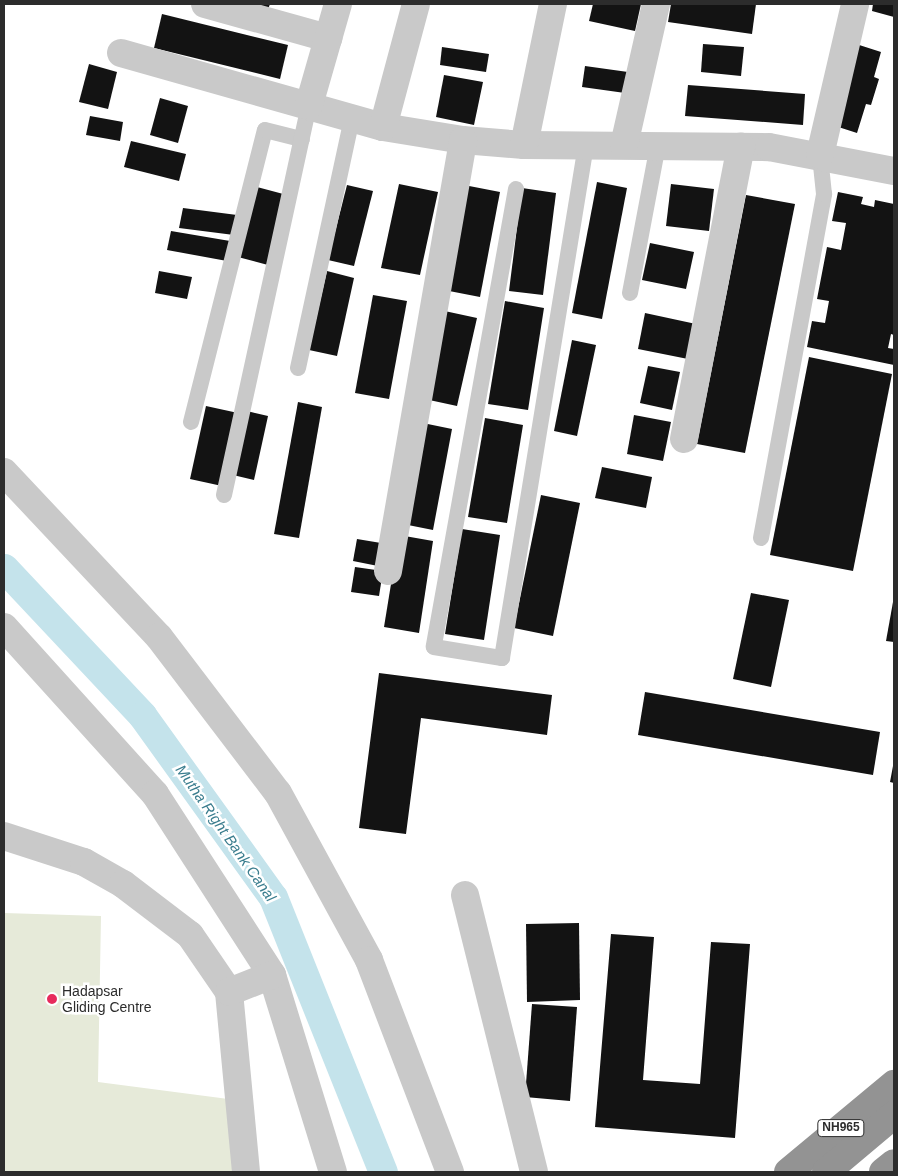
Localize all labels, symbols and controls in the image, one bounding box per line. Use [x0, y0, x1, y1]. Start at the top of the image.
water label: Mutha Right Bank Canal [172, 761, 280, 905]
place label: Hadapsar Gliding Centre [62, 983, 151, 1016]
marker: Hadapsar Gliding Centre [46, 993, 58, 1005]
road number: NH965 [817, 1118, 865, 1138]

